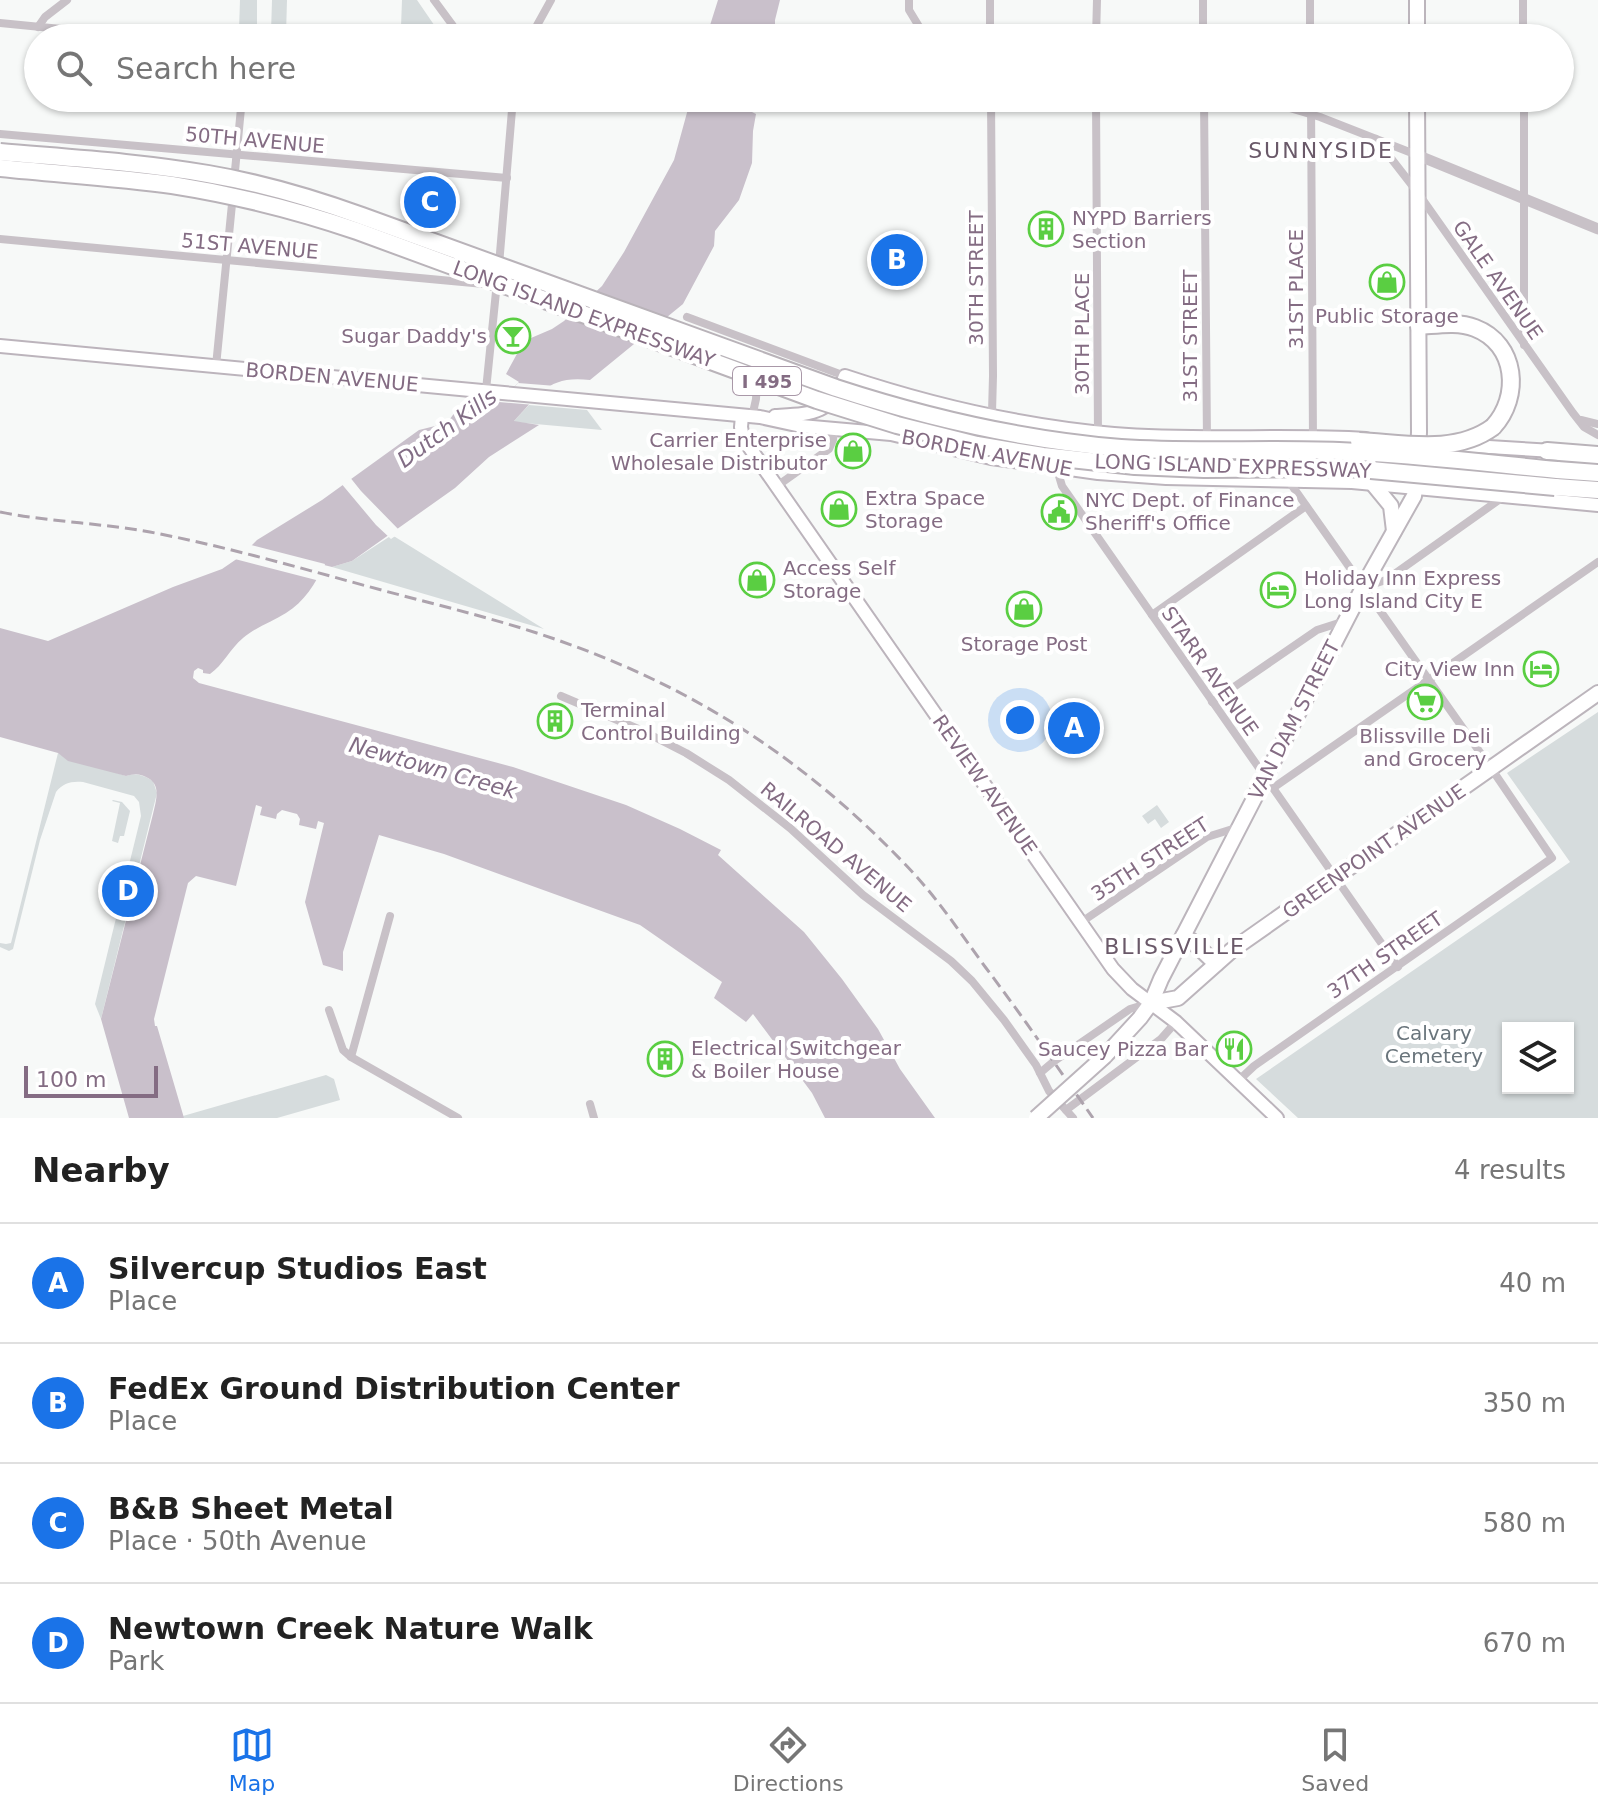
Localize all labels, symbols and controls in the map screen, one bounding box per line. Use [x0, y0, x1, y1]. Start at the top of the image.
search box [24, 24, 1574, 112]
icon: search [52, 46, 96, 90]
text: Search here [116, 51, 296, 86]
street label: 50TH AVENUE [184, 122, 326, 158]
district label: SUNNYSIDE [1248, 138, 1394, 163]
pin: C [404, 172, 456, 232]
place label: NYPD Barriers Section [1072, 206, 1212, 253]
street label: 30TH STREET [964, 210, 988, 346]
building icon: NYPD Barriers Section [1027, 210, 1065, 248]
street label: GALE AVENUE [1448, 216, 1548, 344]
street label: 51ST AVENUE [180, 228, 320, 264]
street label: 31ST PLACE [1284, 229, 1308, 349]
pin: B [871, 230, 923, 290]
street label: LONG ISLAND EXPRESSWAY [450, 255, 719, 373]
shop icon: Public Storage [1368, 263, 1406, 301]
street label: 31ST STREET [1178, 269, 1202, 403]
street label: 30TH PLACE [1070, 273, 1094, 395]
place label: Public Storage [1315, 304, 1459, 328]
bar icon: Sugar Daddy's [494, 317, 532, 355]
place label: Sugar Daddy's [341, 324, 487, 348]
street label: BORDEN AVENUE [245, 357, 419, 397]
road number: I 495 [733, 367, 801, 395]
water label: Dutch Kills [392, 384, 502, 472]
street label: BORDEN AVENUE [900, 425, 1074, 481]
place label: Carrier Enterprise Wholesale Distributor [611, 428, 828, 475]
shop icon: Carrier Enterprise Wholesale Distributor [834, 432, 872, 470]
street label: LONG ISLAND EXPRESSWAY [1094, 449, 1373, 483]
place label: Extra Space Storage [865, 486, 985, 533]
place label: NYC Dept. of Finance Sheriff's Office [1085, 488, 1295, 535]
shop icon: Extra Space Storage [820, 490, 858, 528]
public building icon: NYC Dept. of Finance Sheriff's Office [1040, 493, 1078, 531]
place label: Access Self Storage [783, 556, 896, 603]
shop icon: Access Self Storage [738, 561, 776, 599]
place label: Holiday Inn Express Long Island City E [1304, 566, 1501, 613]
hotel icon: Holiday Inn Express Long Island City E [1259, 571, 1297, 609]
shop icon: Storage Post [1005, 590, 1043, 628]
street label: STARR AVENUE [1157, 602, 1263, 740]
place label: Storage Post [961, 632, 1087, 656]
street label: VAN DAM STREET [1243, 635, 1345, 804]
hotel icon: City View Inn [1522, 650, 1560, 688]
place label: City View Inn [1384, 657, 1515, 681]
supermarket icon: Blissville Deli and Grocery [1406, 683, 1444, 721]
place label: Terminal Control Building [580, 698, 741, 745]
pin: A [1048, 698, 1100, 758]
your location [1000, 700, 1040, 740]
building icon: Terminal Control Building [536, 702, 574, 740]
street label: REVIEW AVENUE [928, 710, 1042, 860]
place label: Blissville Deli and Grocery [1359, 724, 1491, 771]
water label: Newtown Creek [346, 732, 521, 804]
street label: RAILROAD AVENUE [756, 777, 916, 917]
street label: GREENPOINT AVENUE [1278, 779, 1470, 923]
street label: 35TH STREET [1087, 812, 1214, 906]
pin: D [102, 861, 154, 921]
street label: 37TH STREET [1323, 906, 1448, 1004]
district label: BLISSVILLE [1104, 934, 1246, 959]
park label: Calvary Cemetery [1385, 1021, 1483, 1068]
map controls [1502, 1022, 1574, 1094]
button: layers [1502, 1022, 1574, 1094]
restaurant icon: Saucey Pizza Bar [1215, 1030, 1253, 1068]
place label: Electrical Switchgear & Boiler House [691, 1036, 902, 1083]
place label: Saucey Pizza Bar [1038, 1037, 1209, 1061]
building icon: Electrical Switchgear & Boiler House [646, 1040, 684, 1078]
scale bar [24, 1062, 158, 1098]
text: 100 m [36, 1067, 106, 1092]
text: Nearby [32, 1150, 170, 1190]
text: 4 results [1454, 1155, 1566, 1185]
text: Silvercup Studios East [108, 1251, 487, 1286]
text: A [48, 1268, 68, 1298]
text: 40 m [1499, 1268, 1566, 1298]
text: Place [108, 1286, 177, 1316]
text: FedEx Ground Distribution Center [108, 1371, 680, 1406]
text: B [48, 1388, 68, 1418]
text: 350 m [1483, 1388, 1566, 1418]
text: Place [108, 1406, 177, 1436]
text: B&B Sheet Metal [108, 1491, 394, 1526]
text: C [48, 1508, 68, 1538]
text: 580 m [1483, 1508, 1566, 1538]
text: Place · 50th Avenue [108, 1526, 367, 1556]
text: Newtown Creek Nature Walk [108, 1611, 593, 1646]
text: D [47, 1628, 69, 1658]
text: 670 m [1483, 1628, 1566, 1658]
text: Park [108, 1646, 164, 1676]
tab: Map [229, 1723, 275, 1796]
tab: Directions [733, 1723, 844, 1796]
tab: Saved [1301, 1723, 1369, 1796]

